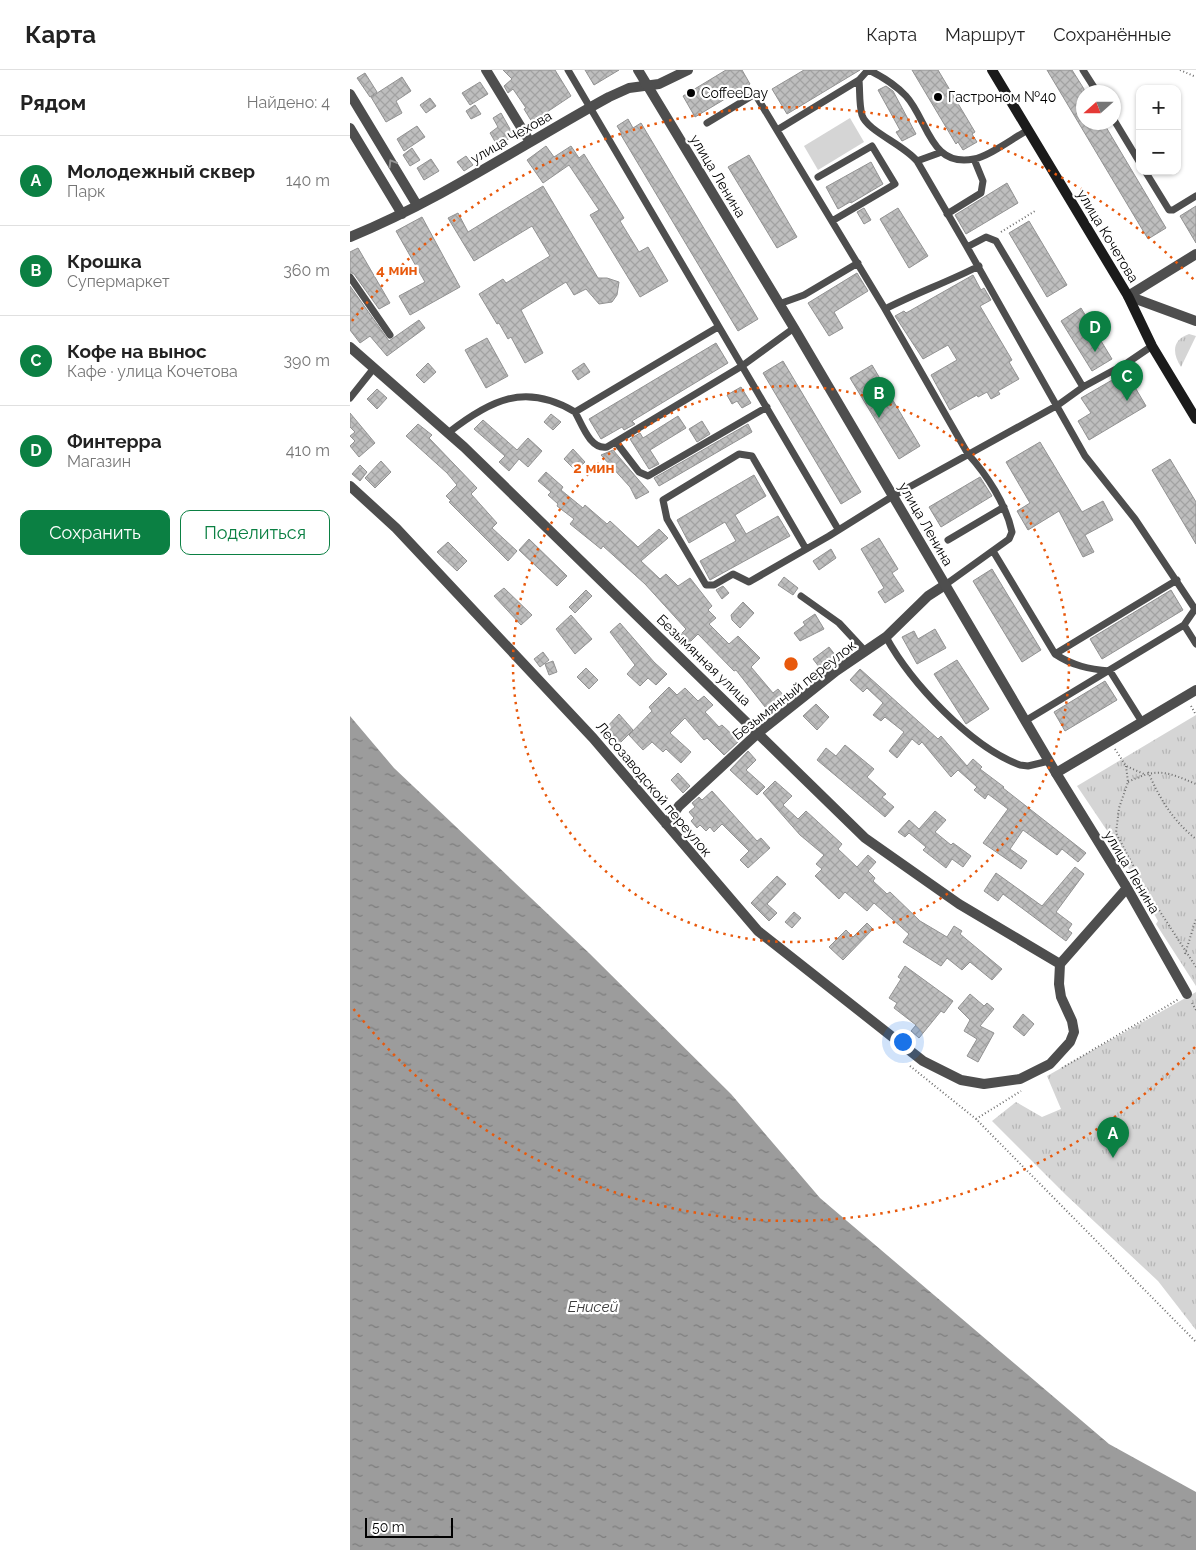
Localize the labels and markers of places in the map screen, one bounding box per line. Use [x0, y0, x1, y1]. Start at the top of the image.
place label: CoffeeDay [701, 85, 768, 101]
marker: CoffeeDay [685, 87, 697, 99]
place label: Гастроном №40 [948, 89, 1056, 105]
marker: Гастроном №40 [932, 91, 944, 103]
pin: D [1079, 311, 1111, 352]
pin: C [1111, 360, 1143, 401]
pin: B [863, 377, 895, 418]
centre of rings [782, 655, 800, 673]
pin: A [1097, 1117, 1129, 1158]

